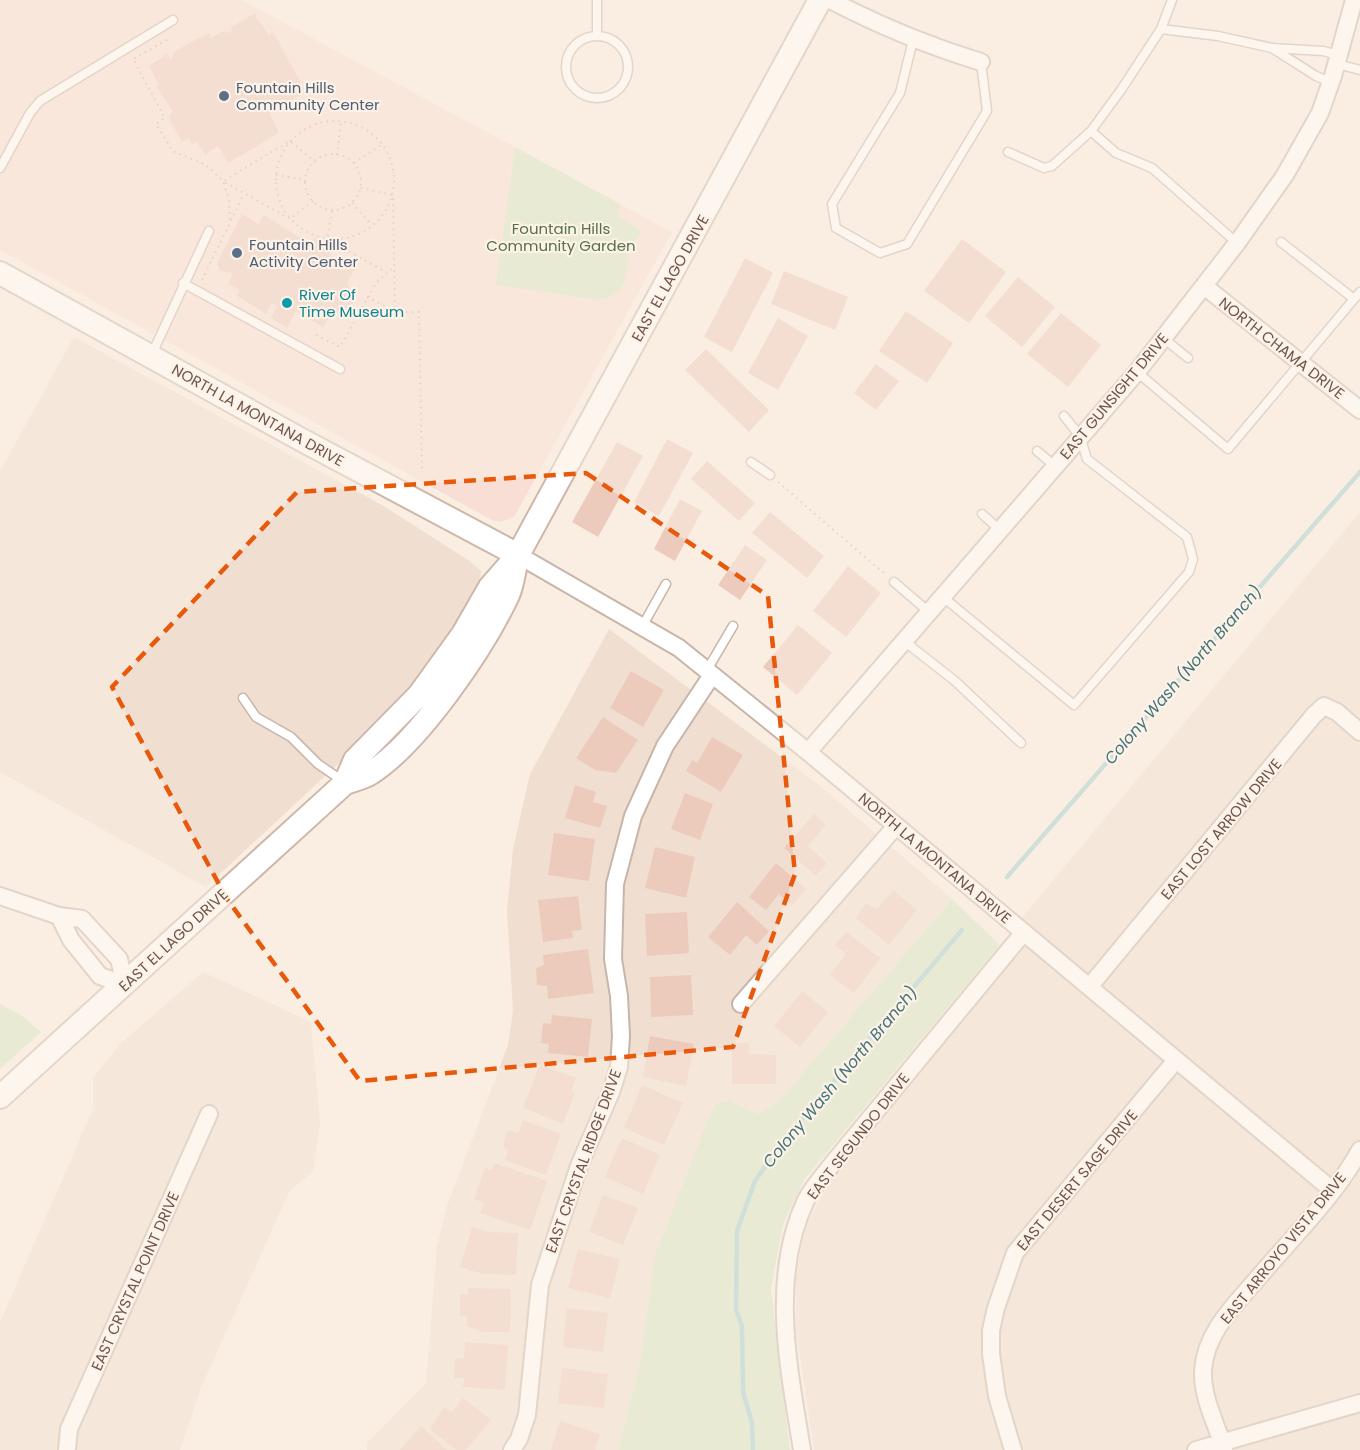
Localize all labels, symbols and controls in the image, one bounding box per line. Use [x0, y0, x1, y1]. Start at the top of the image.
place label: Fountain Hills Community Center [236, 77, 380, 115]
marker: Fountain Hills Community Center [217, 89, 231, 103]
street label: EAST EL LAGO DRIVE [626, 211, 714, 345]
park label: Fountain Hills Community Garden [486, 218, 636, 256]
place label: Fountain Hills Activity Center [249, 234, 359, 272]
marker: Fountain Hills Activity Center [230, 246, 244, 260]
place label: River Of Time Museum [299, 284, 404, 322]
street label: NORTH CHAMA DRIVE [1215, 292, 1349, 404]
marker: River Of Time Museum [280, 296, 294, 310]
street label: EAST GUNSIGHT DRIVE [1055, 328, 1173, 464]
street label: NORTH LA MONTANA DRIVE [168, 359, 348, 471]
water label: Colony Wash (North Branch) [1099, 581, 1267, 769]
street label: EAST LOST ARROW DRIVE [1156, 754, 1286, 904]
street label: NORTH LA MONTANA DRIVE [854, 788, 1016, 928]
street label: EAST EL LAGO DRIVE [114, 884, 232, 996]
water label: Colony Wash (North Branch) [757, 981, 923, 1173]
street label: EAST CRYSTAL RIDGE DRIVE [540, 1066, 626, 1256]
street label: EAST SEGUNDO DRIVE [802, 1068, 914, 1204]
street label: EAST DESERT SAGE DRIVE [1012, 1105, 1142, 1255]
street label: EAST ARROYO VISTA DRIVE [1215, 1168, 1351, 1328]
street label: EAST CRYSTAL POINT DRIVE [86, 1188, 184, 1374]

